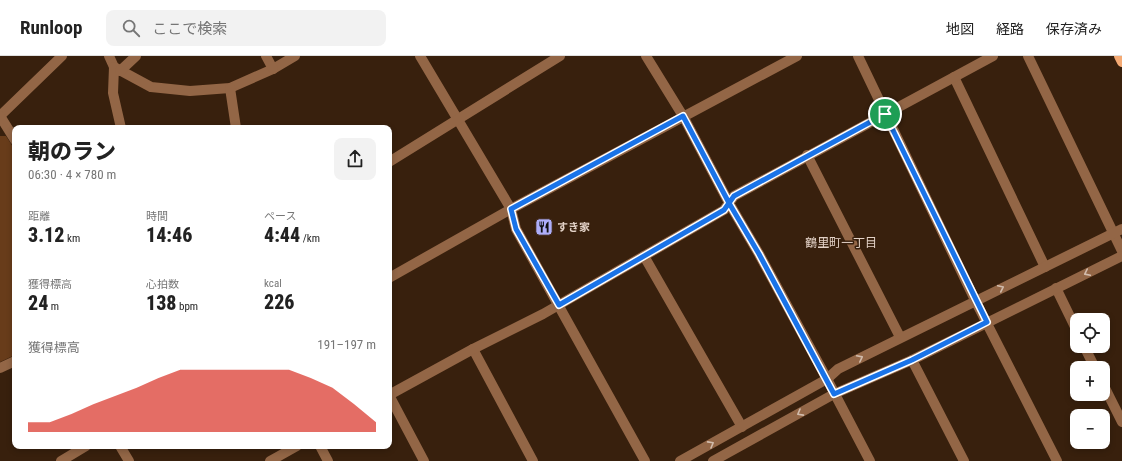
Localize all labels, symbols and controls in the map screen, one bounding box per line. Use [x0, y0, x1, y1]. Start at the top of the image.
search box [106, 10, 386, 46]
text: Runloop [20, 16, 82, 39]
icon: search [120, 17, 142, 39]
text: ここで検索 [152, 20, 227, 38]
text: 地図 [946, 21, 974, 37]
text: 経路 [996, 21, 1024, 37]
text: 保存済み [1046, 21, 1102, 37]
pin [868, 97, 902, 131]
icon: arrive [874, 103, 896, 125]
button: share [334, 138, 376, 180]
text: 朝のラン [28, 139, 116, 164]
text: 06:30 · 4 × 780 m [28, 167, 116, 182]
text: 距離 [28, 210, 50, 223]
text: 時間 [146, 210, 168, 223]
text: ペース [264, 210, 296, 223]
restaurant icon: すき家 [534, 217, 554, 237]
place label: すき家 [557, 221, 590, 234]
text: 3.12 [28, 223, 64, 247]
text: 14:46 [146, 223, 192, 247]
text: 4:44 [264, 223, 300, 247]
text: km [64, 232, 80, 245]
text: /km [300, 232, 320, 245]
district label: 鶴里町一丁目 [805, 236, 877, 250]
one-way arrow [1084, 268, 1091, 276]
text: kcal [264, 277, 282, 290]
text: 獲得標高 [28, 278, 72, 291]
text: 心拍数 [146, 278, 179, 291]
one-way arrow [997, 285, 1005, 293]
text: 226 [264, 290, 295, 314]
text: 24 [28, 291, 48, 315]
text: 138 [146, 291, 177, 315]
text: m [48, 300, 59, 313]
text: bpm [177, 300, 198, 313]
map controls [1070, 313, 1110, 449]
button: locate [1070, 313, 1110, 353]
text: 191–197 m [317, 337, 376, 352]
text: 獲得標高 [28, 340, 80, 355]
one-way arrow [855, 355, 863, 363]
button: + [1070, 361, 1110, 401]
one-way arrow [797, 408, 804, 416]
button: − [1070, 409, 1110, 449]
one-way arrow [706, 441, 714, 448]

